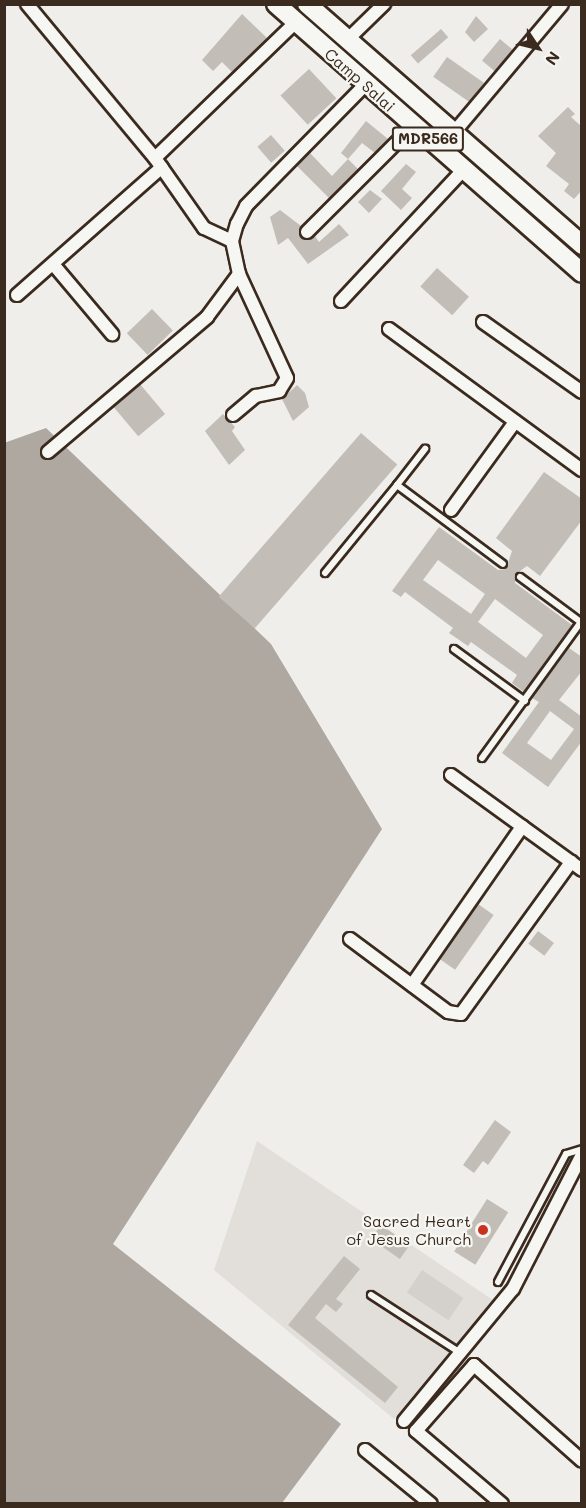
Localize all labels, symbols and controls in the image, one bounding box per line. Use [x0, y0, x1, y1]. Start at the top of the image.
north arrow [508, 18, 568, 78]
street label: Camp Salai [321, 44, 399, 116]
text: N [541, 48, 565, 70]
road number: MDR566 [390, 127, 466, 151]
place label: Sacred Heart of Jesus Church [346, 1211, 471, 1249]
marker: Sacred Heart of Jesus Church [476, 1223, 490, 1237]

